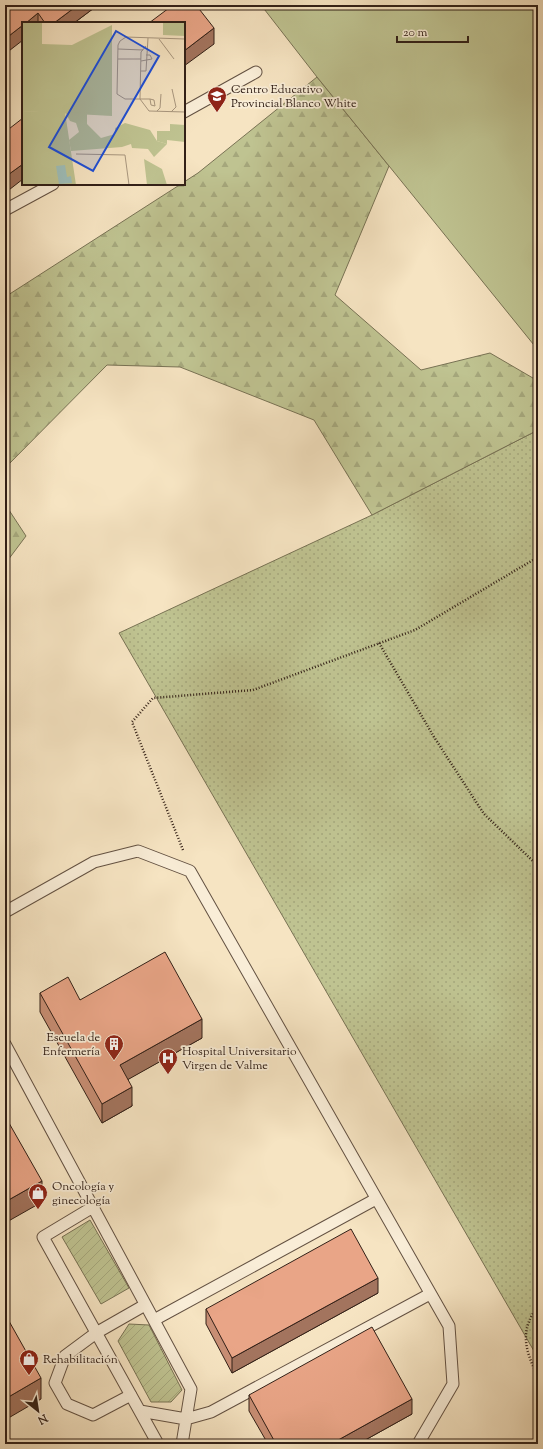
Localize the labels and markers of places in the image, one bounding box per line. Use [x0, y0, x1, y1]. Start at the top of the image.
place label: Centro Educativo Provincial Blanco White [231, 81, 357, 113]
school or university icon: Centro Educativo Provincial Blanco White [206, 85, 228, 113]
place label: Escuela de Enfermería [43, 1029, 100, 1061]
building icon: Escuela de Enfermería [103, 1033, 125, 1061]
place label: Hospital Universitario Virgen de Valme [182, 1043, 297, 1075]
hospital icon: Hospital Universitario Virgen de Valme [157, 1047, 179, 1075]
place label: Oncología y ginecología [52, 1178, 114, 1210]
shop icon: Oncología y ginecología [27, 1182, 49, 1210]
shop icon: Rehabilitación [18, 1348, 40, 1376]
place label: Rehabilitación [43, 1351, 118, 1369]

